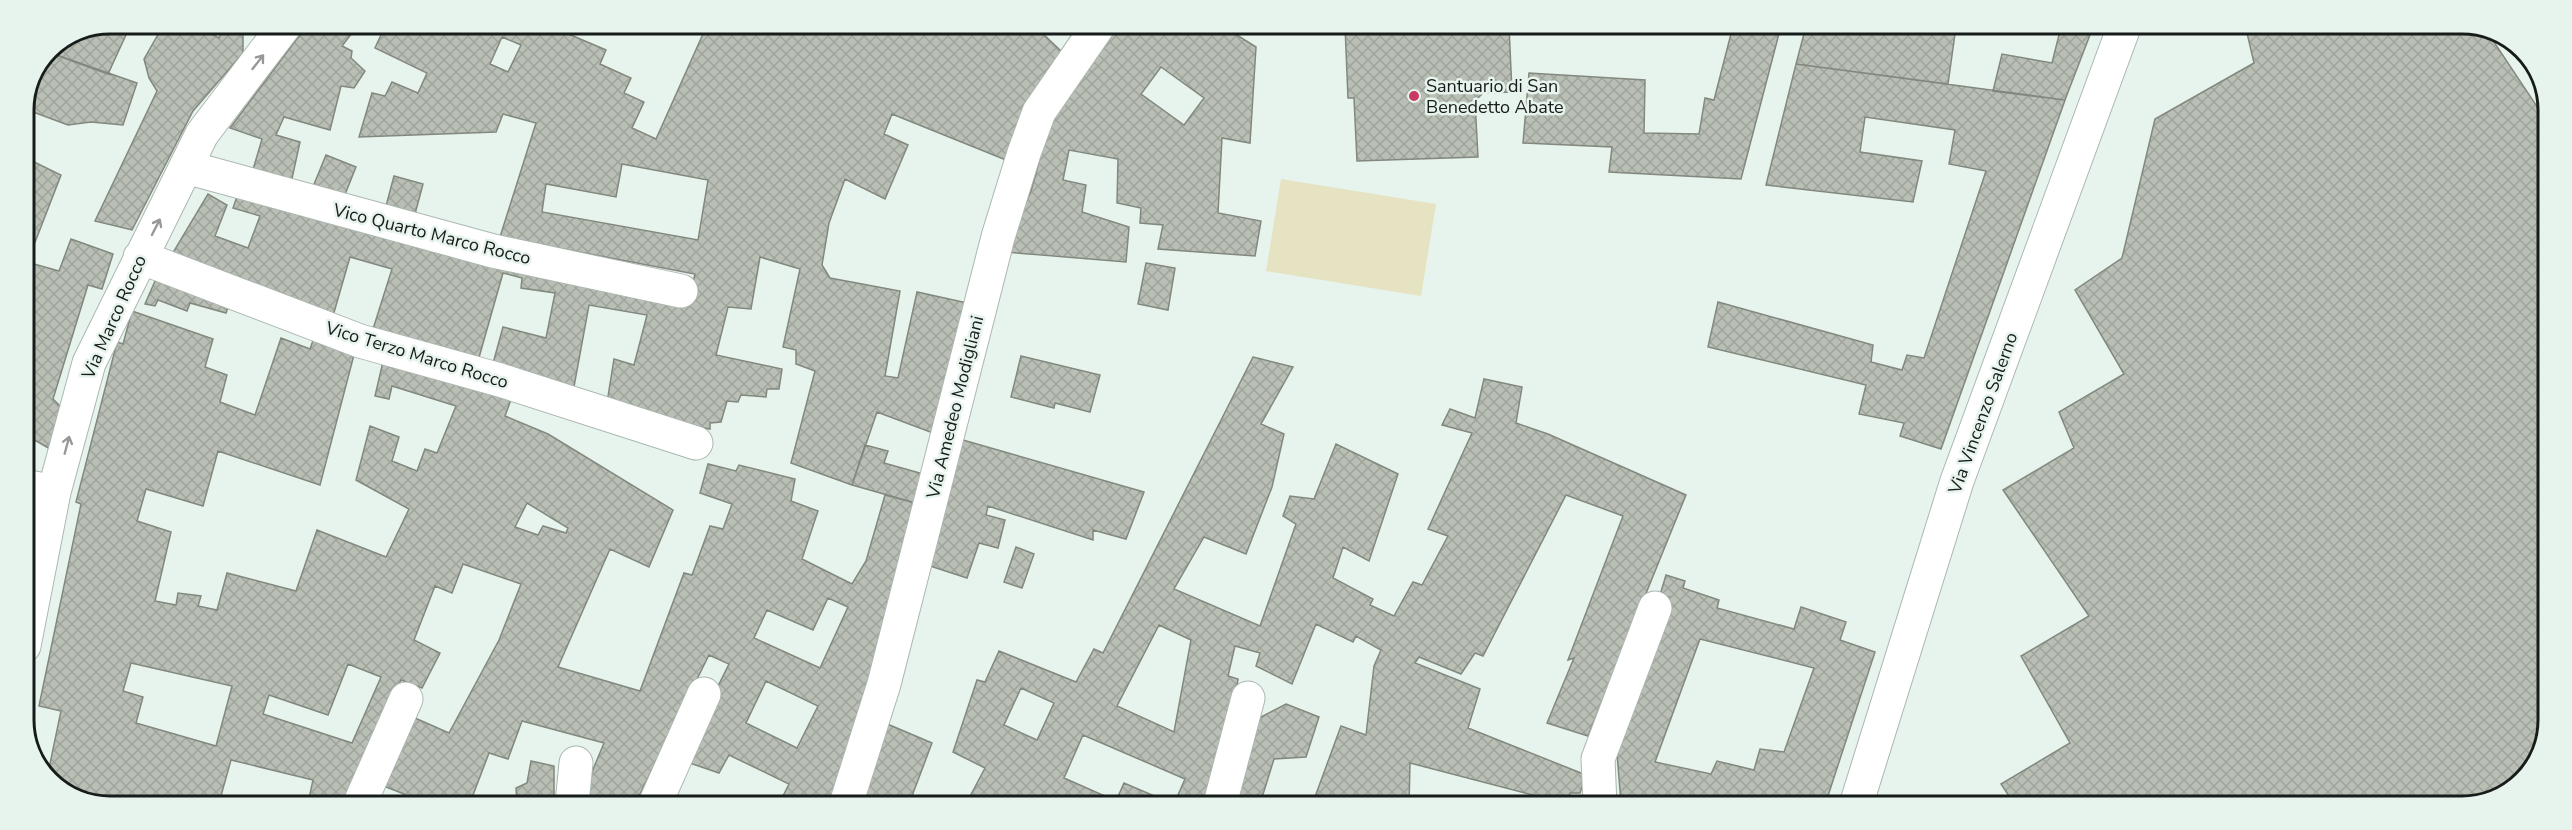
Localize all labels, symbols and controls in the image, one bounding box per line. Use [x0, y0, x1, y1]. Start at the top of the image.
one-way arrow [251, 54, 264, 70]
place label: Santuario di San Benedetto Abate [1426, 74, 1563, 119]
marker: Santuario di San Benedetto Abate [1407, 89, 1421, 103]
street label: Vico Quarto Marco Rocco [330, 198, 533, 270]
one-way arrow [151, 218, 162, 236]
street label: Via Marco Rocco [76, 251, 152, 384]
street label: Via Amedeo Modigliani [920, 313, 989, 502]
street label: Vico Terzo Marco Rocco [322, 315, 511, 394]
street label: Via Vincenzo Salerno [1942, 329, 2023, 498]
one-way arrow [61, 436, 73, 455]

